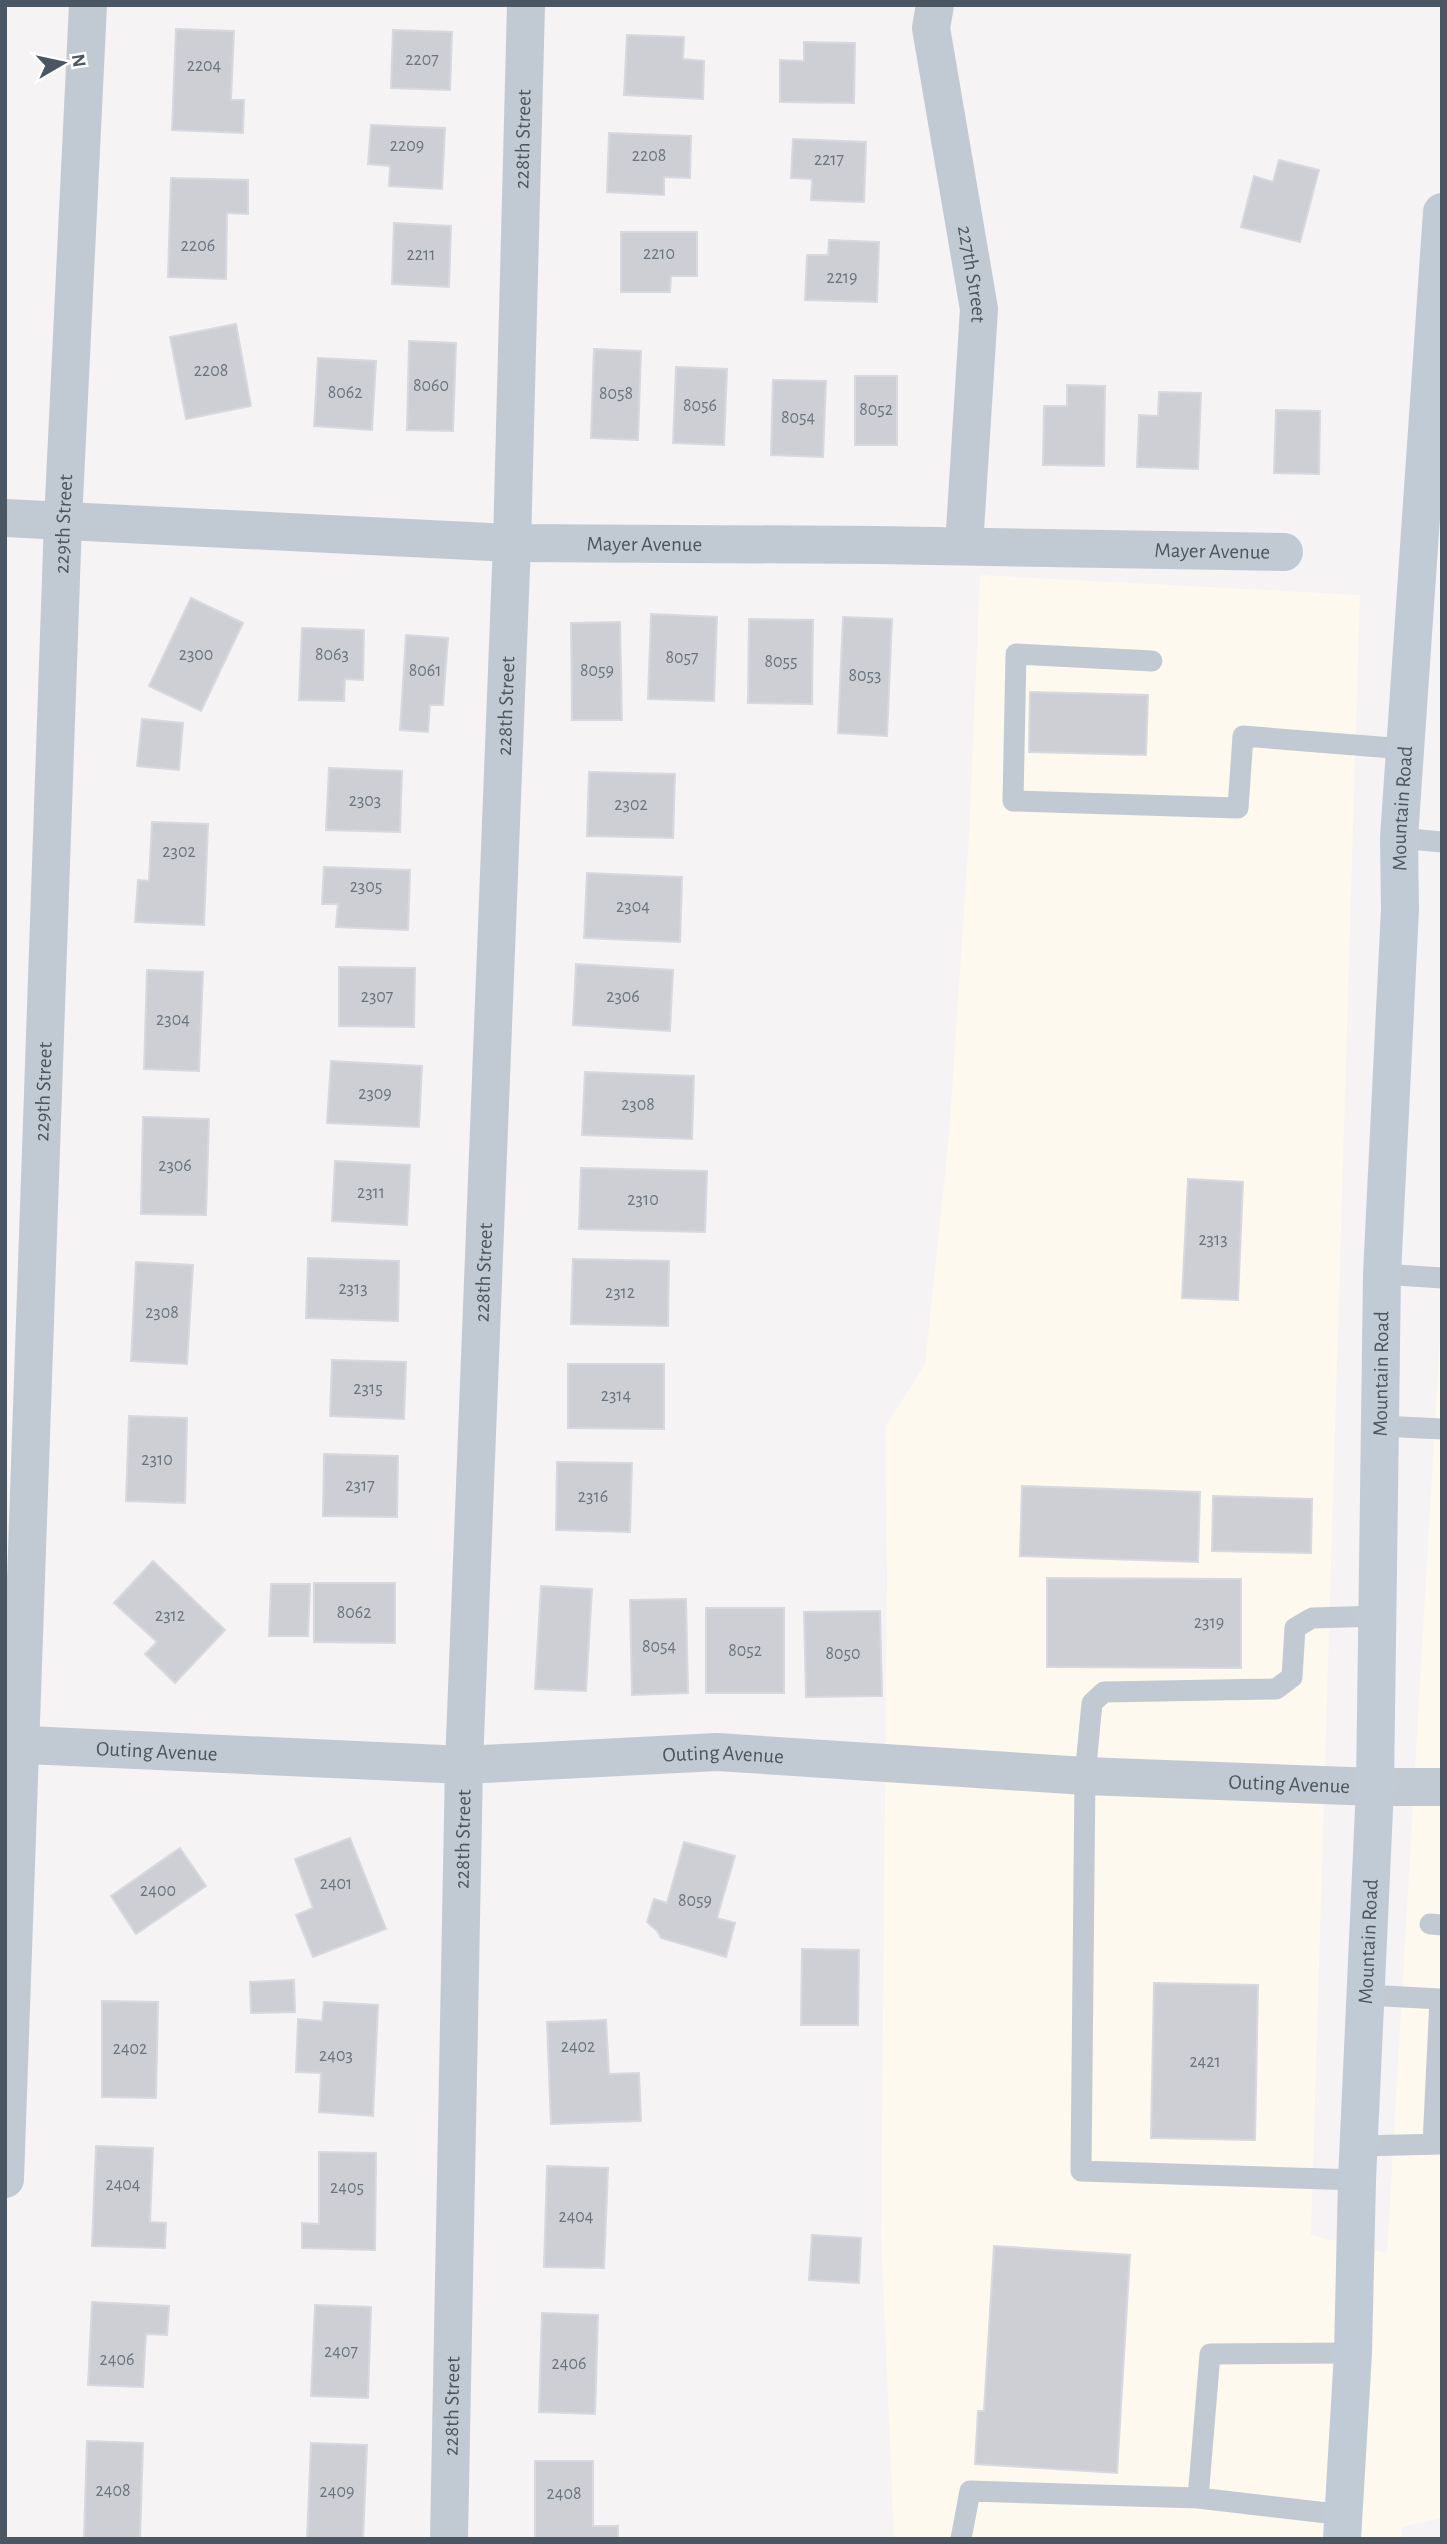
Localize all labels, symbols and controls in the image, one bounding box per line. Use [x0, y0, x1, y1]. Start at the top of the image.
north arrow [28, 28, 98, 98]
house number: 2207 [405, 51, 439, 69]
text: N [68, 53, 89, 69]
house number: 2204 [187, 57, 222, 75]
street label: 228th Street [511, 89, 534, 189]
house number: 2209 [390, 137, 424, 155]
house number: 2208 [632, 147, 666, 165]
house number: 2217 [814, 151, 844, 169]
street label: 227th Street [954, 224, 990, 324]
house number: 2206 [181, 237, 215, 255]
house number: 2210 [643, 245, 675, 263]
house number: 2211 [407, 246, 435, 264]
house number: 2219 [826, 269, 858, 287]
house number: 2208 [194, 362, 228, 380]
house number: 8060 [413, 377, 449, 395]
house number: 8062 [328, 384, 362, 402]
house number: 8058 [599, 385, 633, 403]
house number: 8056 [683, 397, 717, 415]
house number: 8052 [859, 401, 893, 419]
house number: 8054 [781, 409, 815, 427]
street label: 229th Street [51, 473, 76, 574]
street label: Mayer Avenue [586, 533, 702, 555]
street label: Mayer Avenue [1154, 539, 1270, 562]
house number: 2300 [179, 646, 213, 664]
house number: 8063 [315, 646, 349, 664]
house number: 8057 [665, 649, 699, 667]
house number: 8055 [764, 653, 798, 671]
street label: 228th Street [493, 655, 518, 756]
house number: 8061 [409, 662, 441, 680]
house number: 8059 [580, 662, 614, 680]
house number: 8053 [849, 667, 881, 685]
street label: Mountain Road [1388, 745, 1416, 871]
house number: 2303 [349, 792, 381, 810]
house number: 2302 [614, 796, 648, 814]
house number: 2302 [162, 843, 196, 861]
house number: 2305 [350, 878, 382, 896]
house number: 2304 [616, 898, 650, 916]
house number: 2307 [361, 988, 393, 1006]
house number: 2306 [606, 988, 640, 1006]
house number: 2304 [156, 1011, 190, 1029]
street label: 229th Street [31, 1041, 55, 1142]
house number: 2309 [358, 1085, 392, 1103]
house number: 2308 [621, 1096, 655, 1114]
house number: 2306 [158, 1157, 192, 1175]
house number: 2311 [357, 1184, 385, 1202]
house number: 2310 [627, 1191, 659, 1209]
street label: 228th Street [471, 1222, 496, 1323]
house number: 2313 [1198, 1231, 1228, 1249]
house number: 2313 [338, 1280, 368, 1298]
house number: 2312 [605, 1284, 635, 1302]
house number: 2308 [145, 1304, 179, 1322]
street label: Mountain Road [1369, 1311, 1392, 1437]
house number: 2315 [353, 1380, 383, 1398]
house number: 2314 [601, 1387, 632, 1405]
house number: 2310 [141, 1451, 173, 1469]
house number: 2317 [345, 1477, 375, 1495]
house number: 2316 [578, 1488, 608, 1506]
house number: 8062 [337, 1604, 371, 1622]
house number: 2312 [155, 1607, 185, 1625]
house number: 2319 [1194, 1614, 1224, 1632]
house number: 8054 [642, 1638, 676, 1656]
house number: 8052 [728, 1642, 762, 1660]
house number: 8050 [825, 1645, 861, 1663]
street label: Outing Avenue [96, 1738, 218, 1764]
street label: Outing Avenue [662, 1741, 785, 1767]
street label: Outing Avenue [1228, 1771, 1350, 1797]
street label: 228th Street [451, 1789, 474, 1889]
house number: 2401 [320, 1875, 352, 1893]
street label: Mountain Road [1355, 1878, 1381, 2005]
house number: 2400 [140, 1882, 176, 1900]
house number: 8059 [678, 1892, 712, 1910]
house number: 2402 [561, 2038, 595, 2056]
house number: 2402 [113, 2040, 147, 2058]
house number: 2403 [319, 2047, 353, 2065]
house number: 2421 [1189, 2053, 1221, 2071]
house number: 2404 [105, 2176, 141, 2194]
house number: 2405 [330, 2179, 364, 2197]
house number: 2404 [558, 2208, 594, 2226]
house number: 2407 [324, 2343, 358, 2361]
house number: 2406 [100, 2351, 134, 2369]
house number: 2406 [552, 2355, 586, 2373]
street label: 228th Street [440, 2356, 463, 2456]
house number: 2408 [96, 2482, 130, 2500]
house number: 2409 [320, 2483, 354, 2501]
house number: 2408 [547, 2485, 581, 2503]

